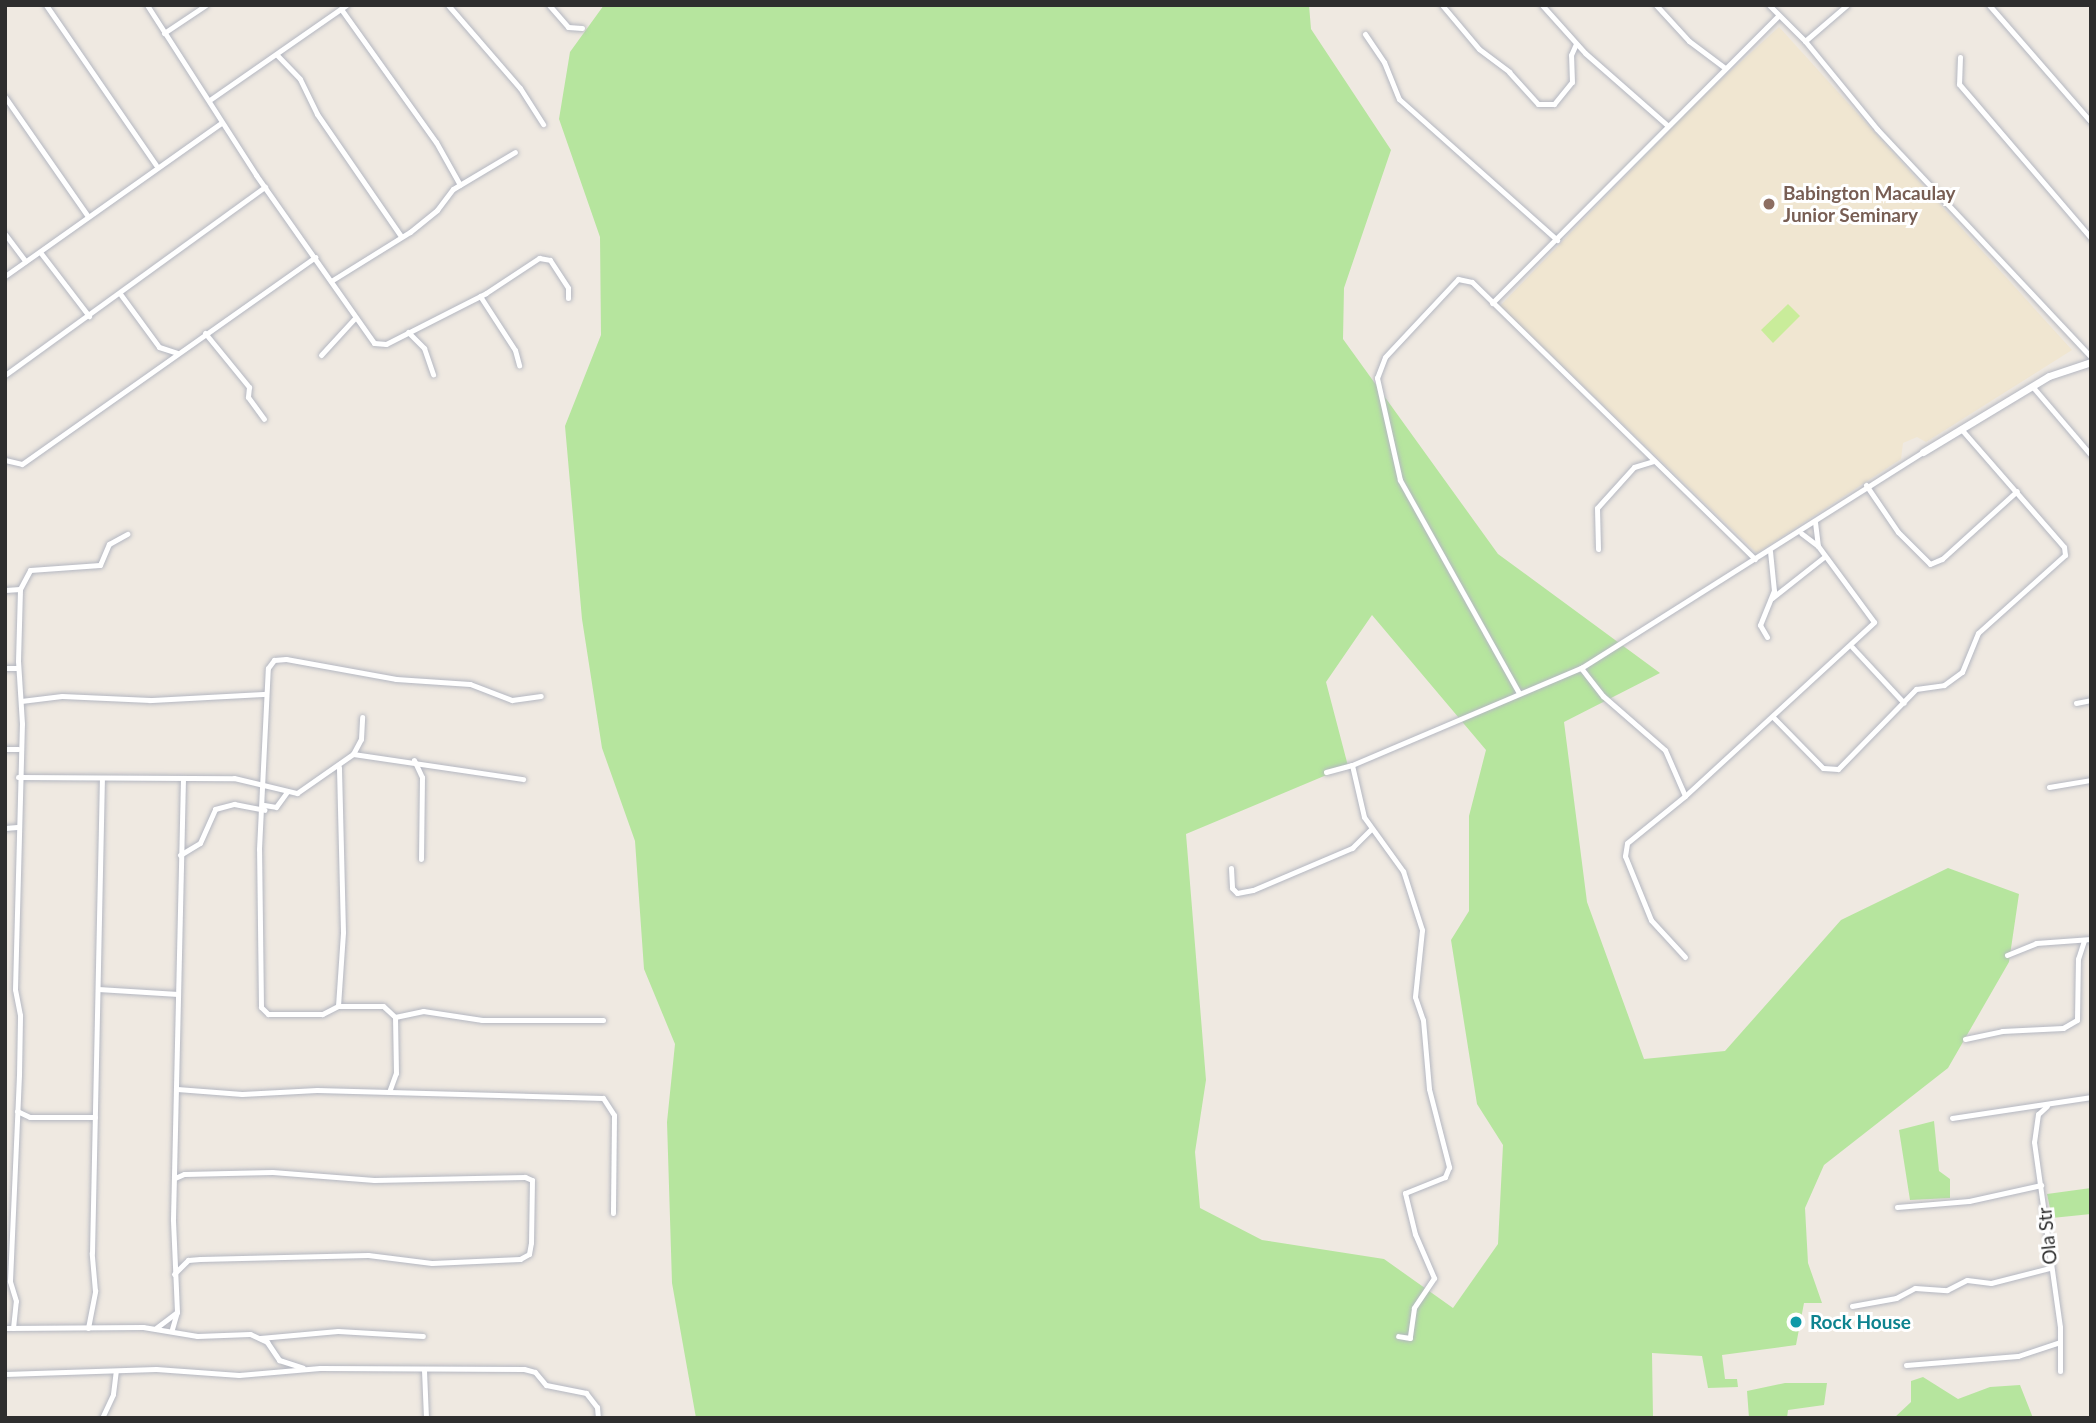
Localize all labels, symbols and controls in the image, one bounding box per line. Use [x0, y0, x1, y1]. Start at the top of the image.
place label: Babington Macaulay Junior Seminary [1783, 182, 1956, 226]
marker: Babington Macaulay Junior Seminary [1761, 196, 1777, 212]
street label: Ola Str [2033, 1206, 2061, 1266]
place label: Rock House [1810, 1311, 1911, 1333]
marker: Rock House [1788, 1314, 1804, 1330]

